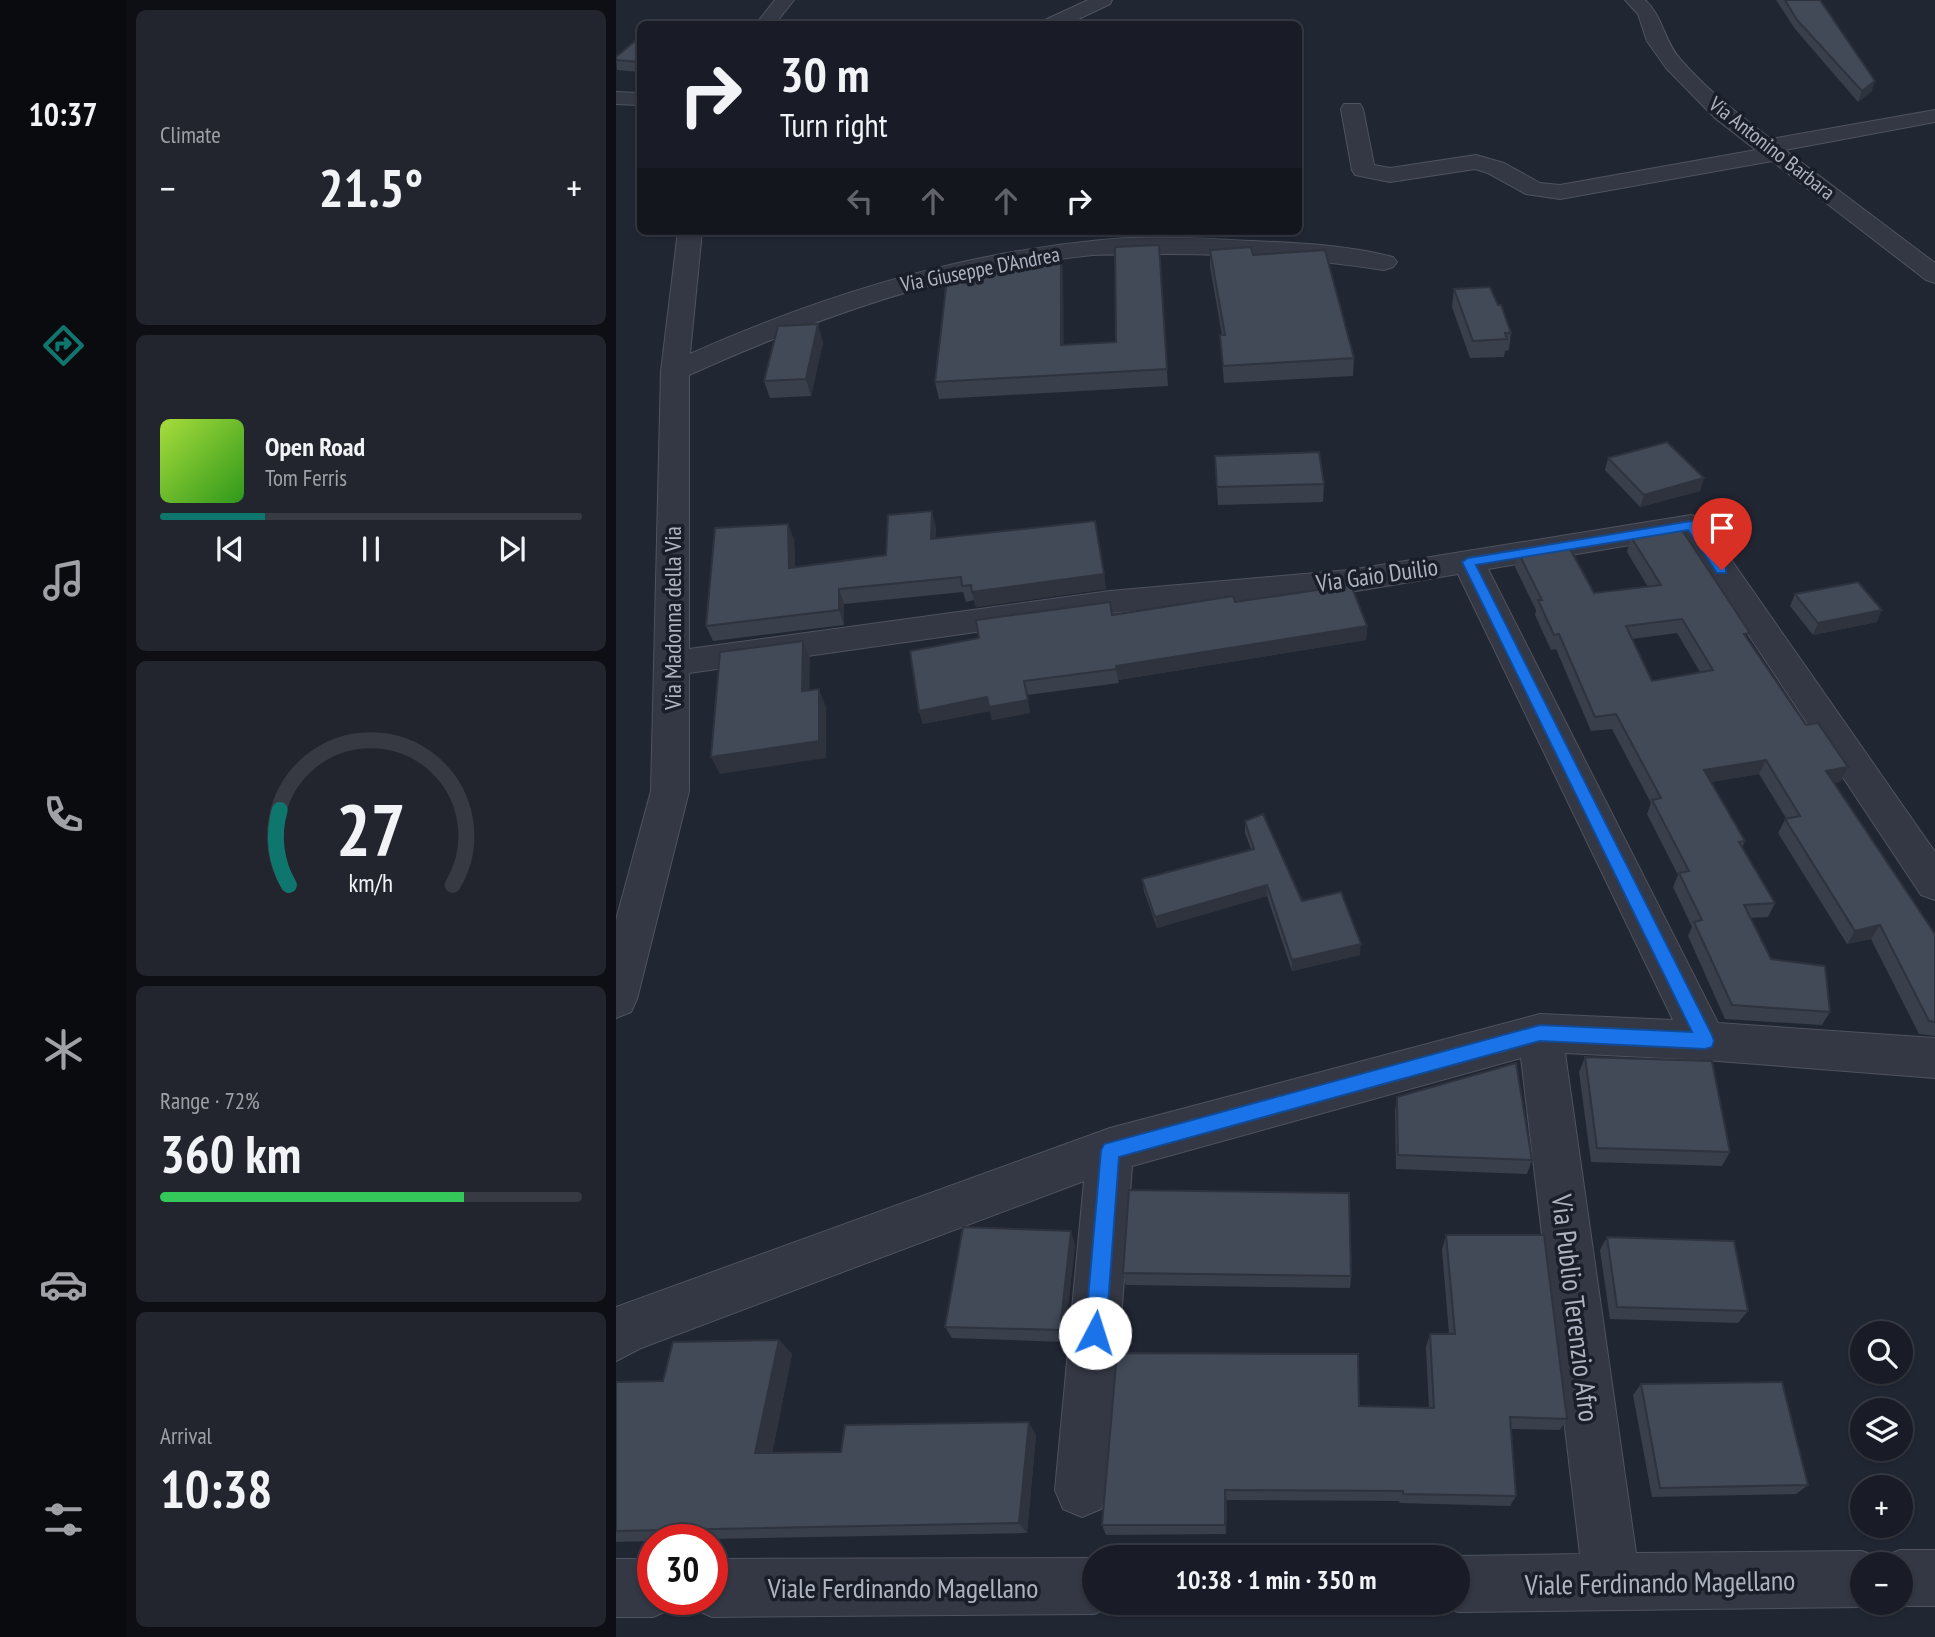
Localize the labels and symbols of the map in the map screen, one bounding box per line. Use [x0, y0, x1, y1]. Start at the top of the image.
street label: Via Antonino Barbara [1703, 90, 1840, 206]
street label: Via Giuseppe D'Andrea [897, 240, 1062, 298]
pin [1692, 498, 1752, 570]
street label: Via Madonna della Via [657, 526, 688, 711]
street label: Via Gaio Duilio [1313, 551, 1440, 599]
street label: Via Publio Terenzio Afro [1544, 1191, 1608, 1424]
position arrow [1058, 1296, 1132, 1370]
speed limit sign: 30 [637, 1524, 728, 1615]
street label: Viale Ferdinando Magellano [1523, 1561, 1796, 1603]
street label: Viale Ferdinando Magellano [767, 1569, 1038, 1606]

